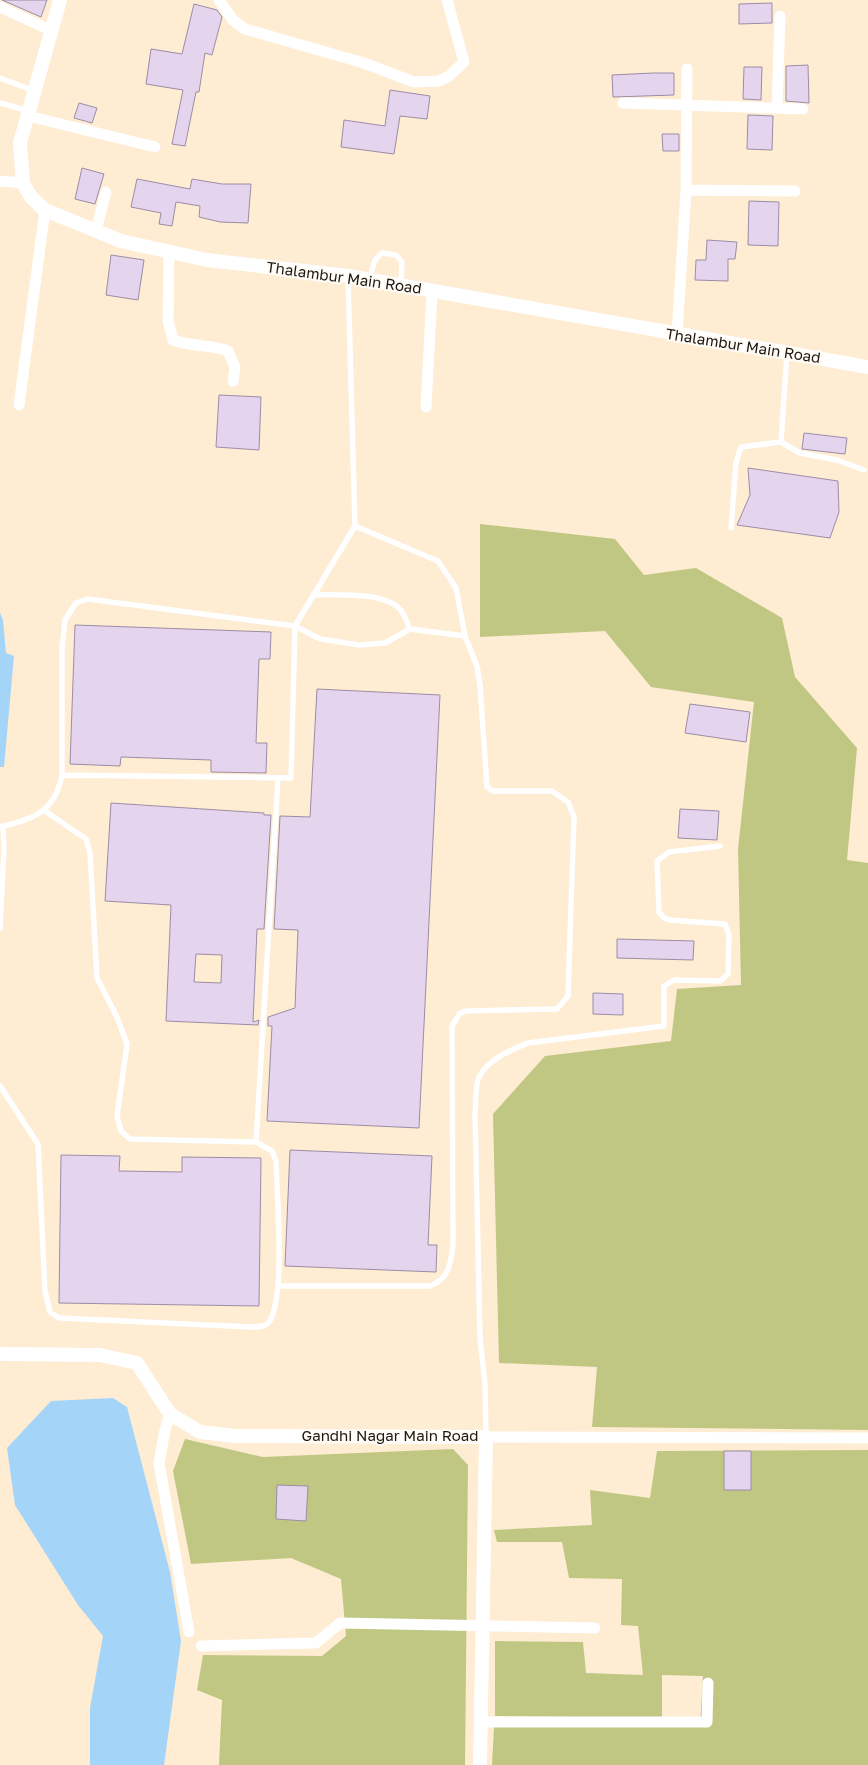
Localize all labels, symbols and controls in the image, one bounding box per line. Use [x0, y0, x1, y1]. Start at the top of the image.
street label: Thalambur Main Road [265, 257, 423, 297]
street label: Thalambur Main Road [664, 324, 822, 366]
street label: Gandhi Nagar Main Road [302, 1426, 478, 1444]

